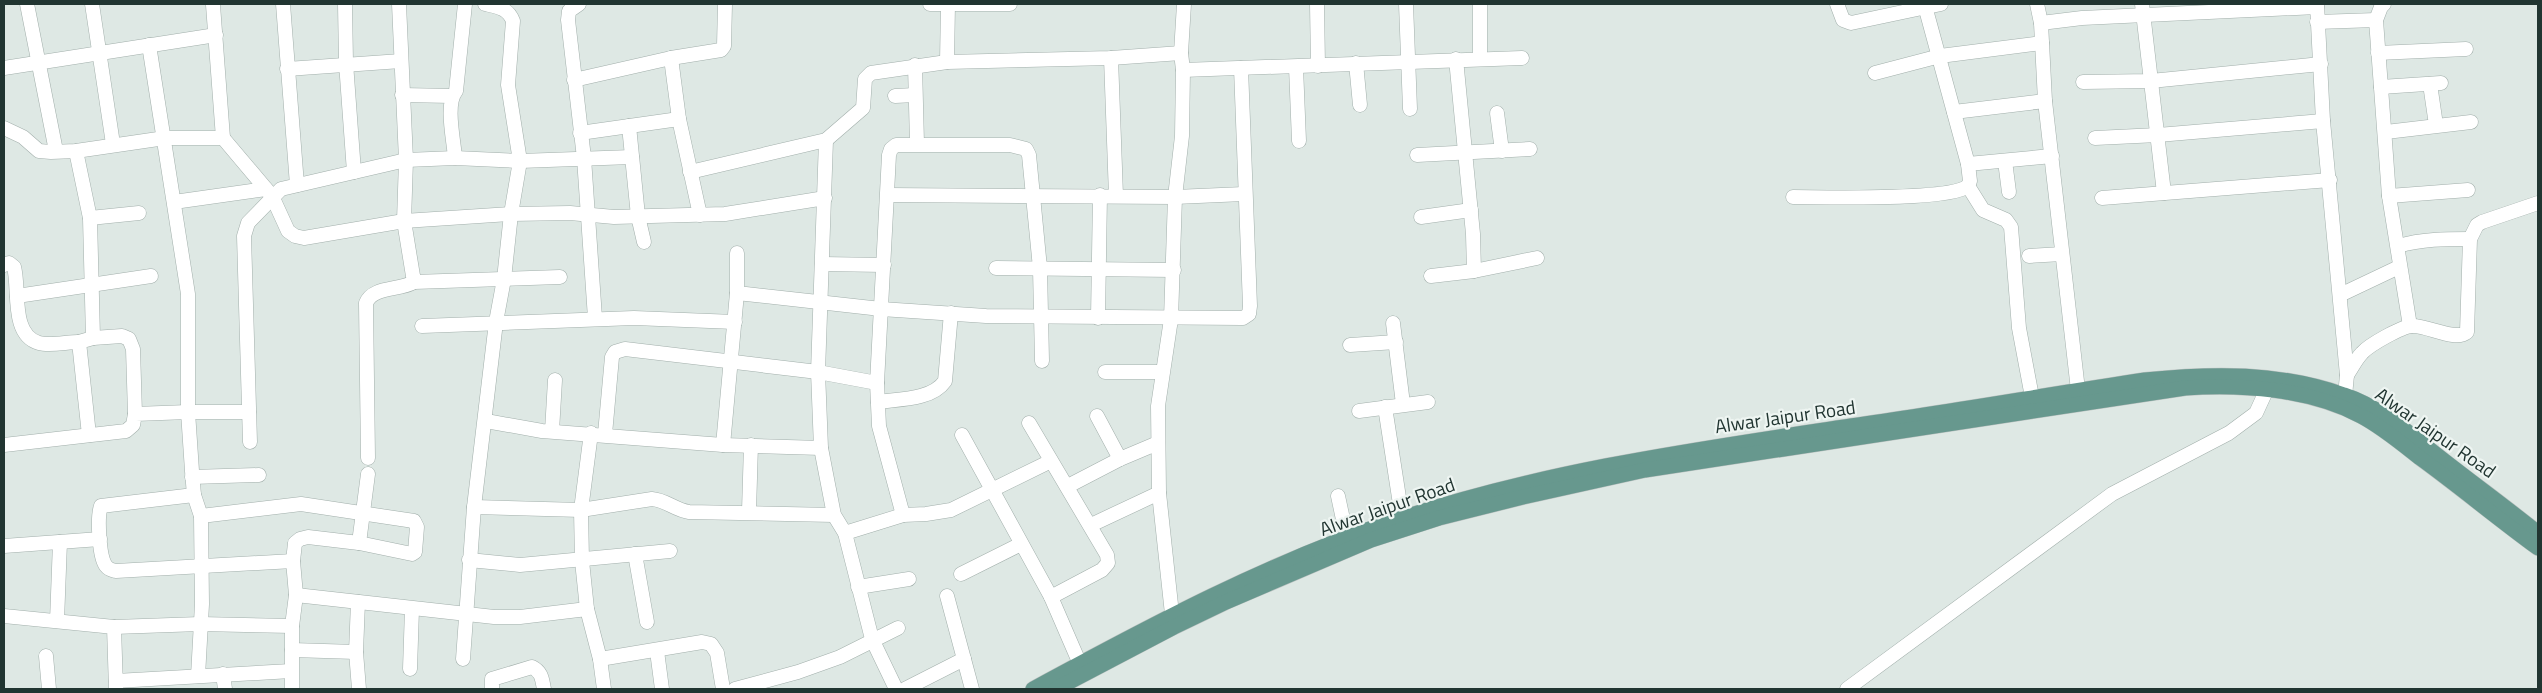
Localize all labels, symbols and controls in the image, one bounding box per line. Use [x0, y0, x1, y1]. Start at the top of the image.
street label: Alwar Jaipur Road [2370, 380, 2502, 484]
street label: Alwar Jaipur Road [1713, 392, 1857, 440]
street label: Alwar Jaipur Road [1315, 469, 1459, 543]

